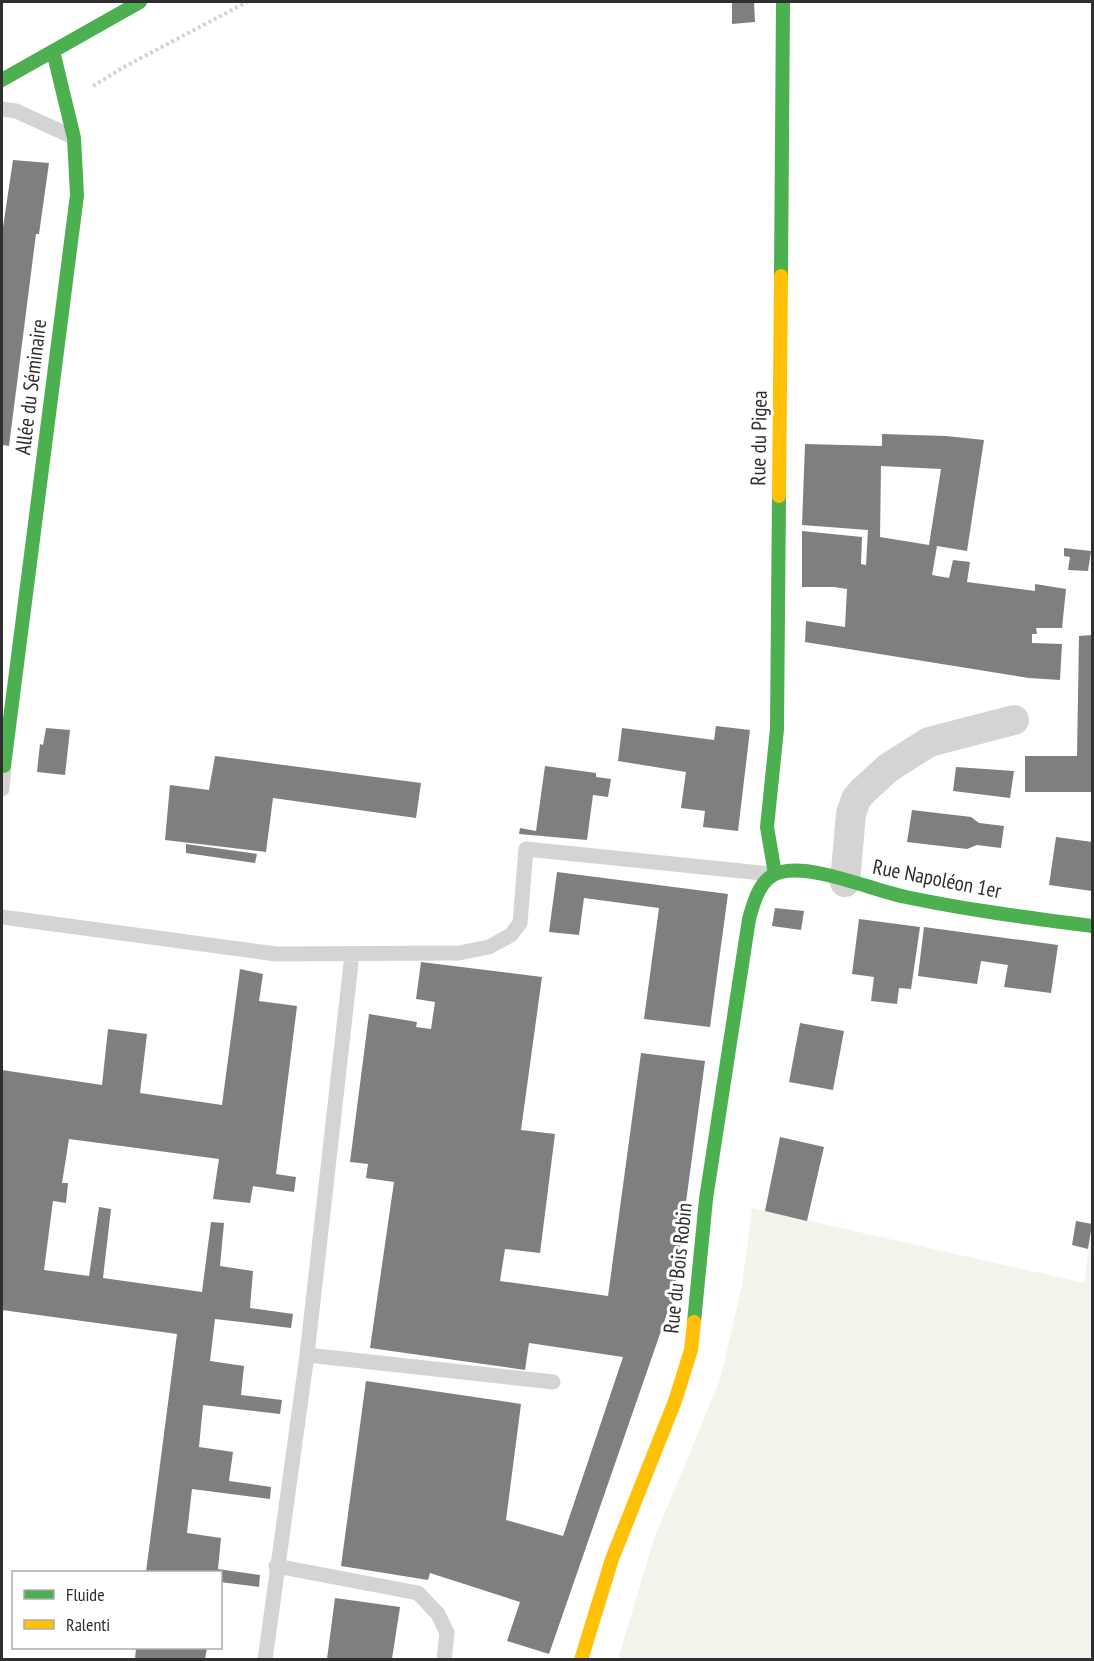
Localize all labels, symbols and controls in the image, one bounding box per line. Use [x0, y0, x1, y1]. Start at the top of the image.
street label: Allée du Séminaire [9, 318, 52, 456]
street label: Rue du Pigea [744, 390, 773, 486]
street label: Rue Napoléon 1er [871, 853, 1004, 904]
street label: Rue du Bois Robin [657, 1201, 698, 1335]
legend [12, 1571, 222, 1649]
text: Fluide [66, 1583, 105, 1606]
text: Ralenti [66, 1613, 110, 1636]

